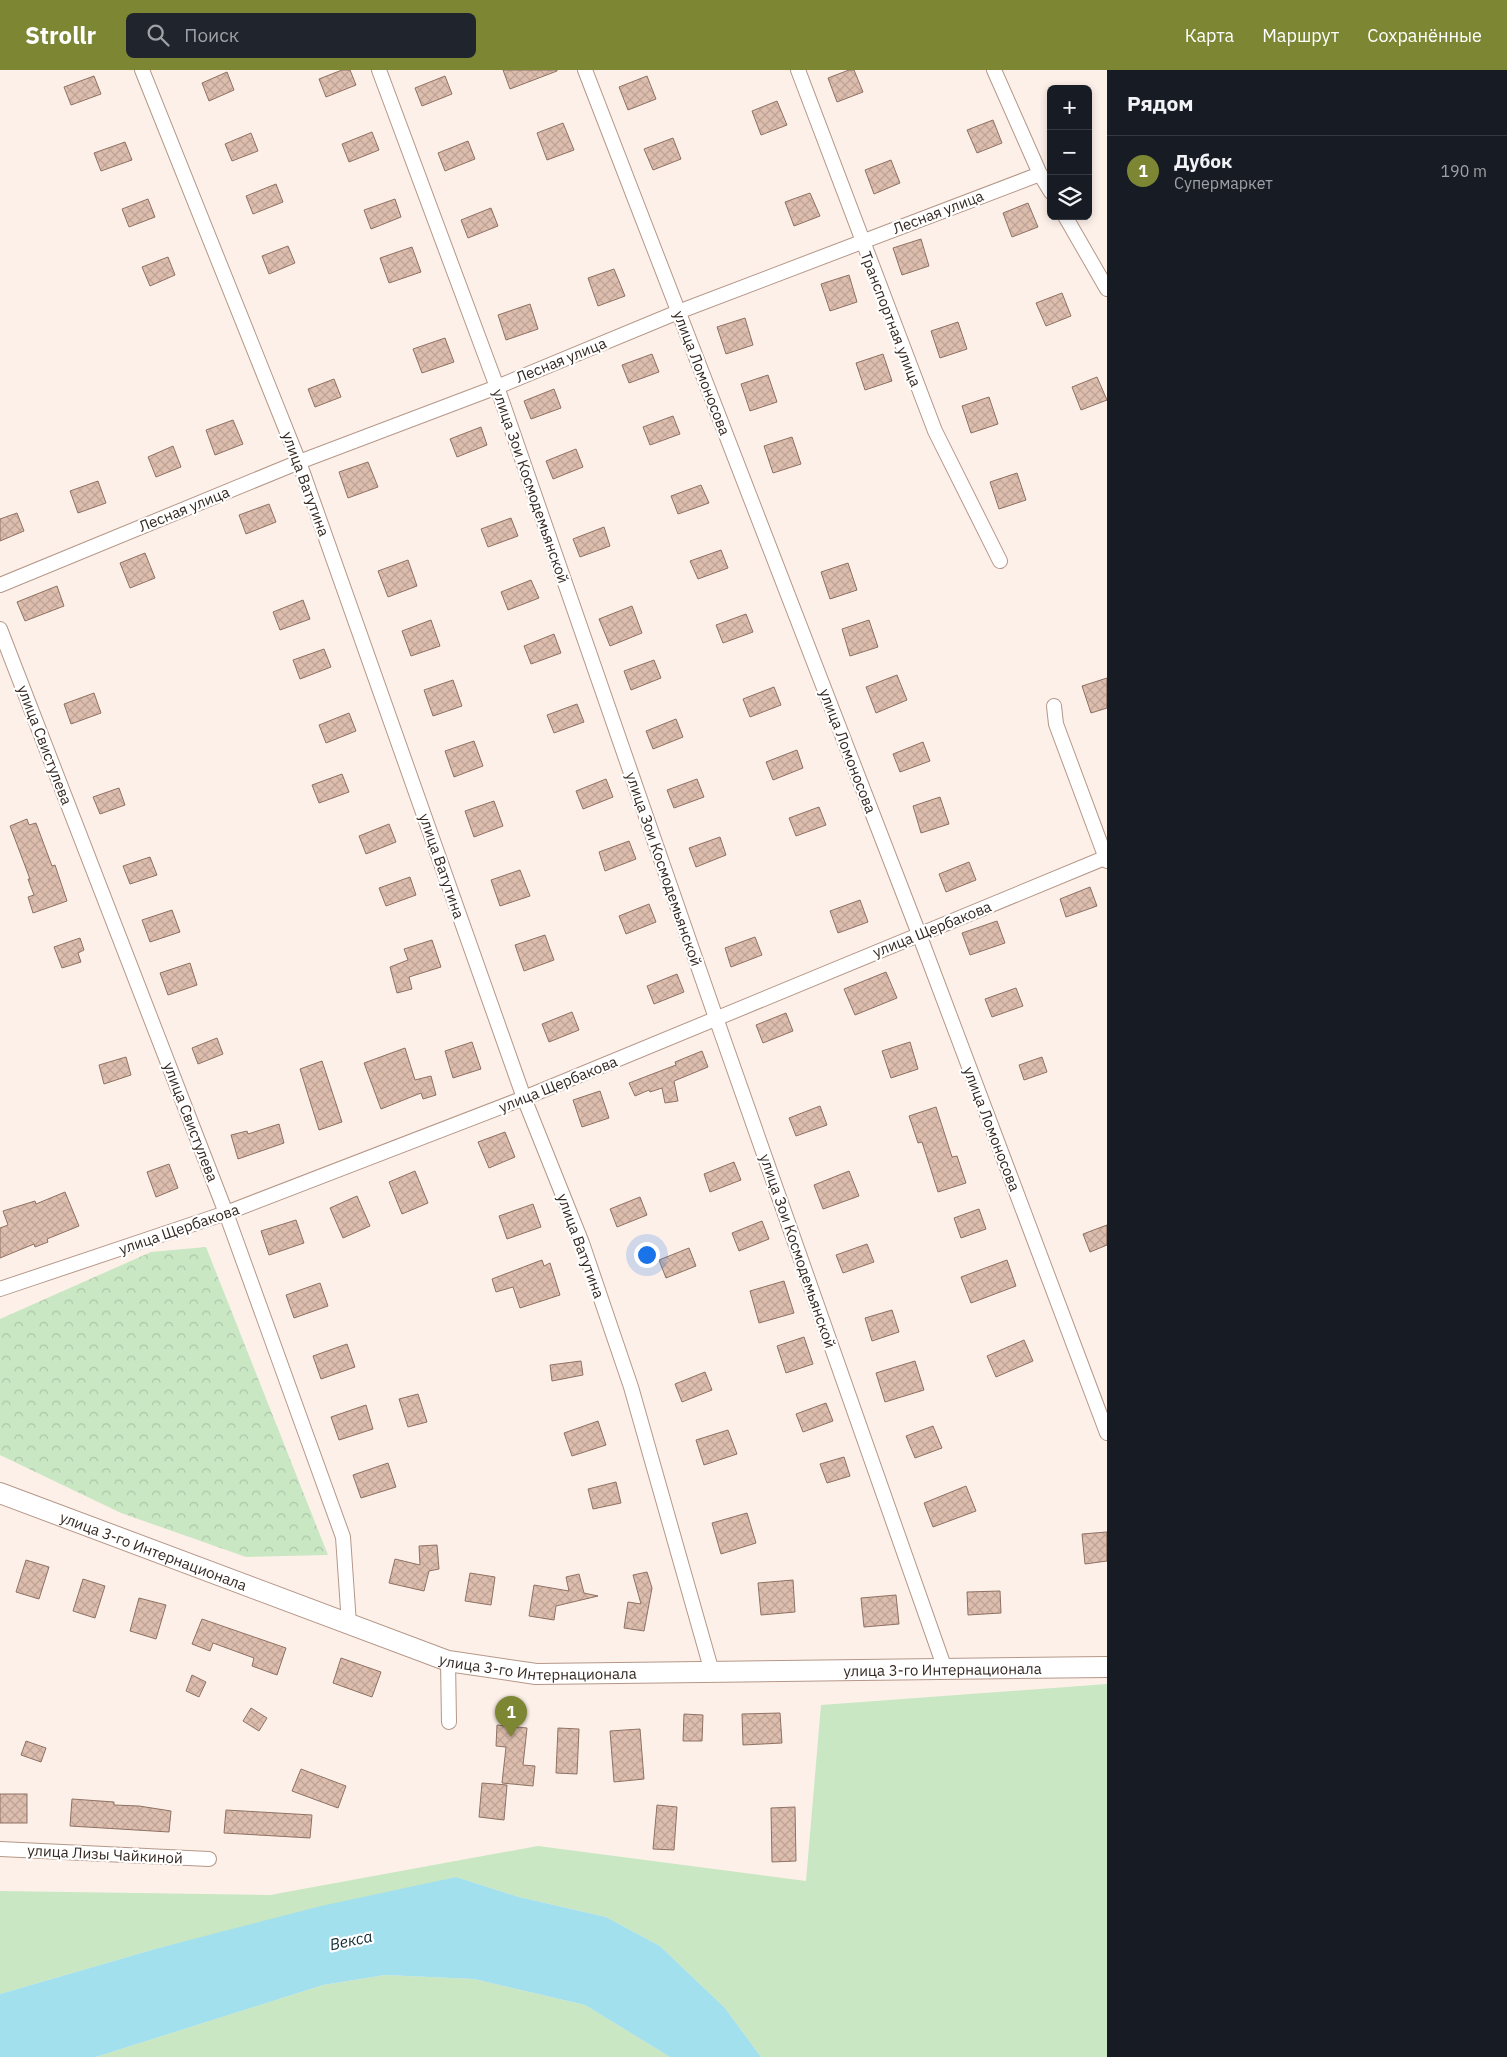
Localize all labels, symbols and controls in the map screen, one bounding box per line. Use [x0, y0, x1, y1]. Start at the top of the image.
search box [126, 13, 476, 58]
text: Strollr [25, 19, 96, 51]
icon: search [144, 21, 172, 49]
text: Поиск [184, 23, 239, 47]
text: Карта [1185, 24, 1234, 47]
text: Маршрут [1262, 24, 1339, 47]
text: Сохранённые [1367, 24, 1482, 47]
map controls [1047, 85, 1092, 220]
button: + [1047, 85, 1092, 130]
text: Рядом [1127, 89, 1194, 117]
button: − [1047, 130, 1092, 175]
text: Дубок [1174, 149, 1232, 173]
text: 1 [1138, 161, 1148, 181]
text: 190 m [1440, 161, 1487, 181]
text: Супермаркет [1174, 173, 1273, 193]
button: layers [1047, 175, 1092, 220]
street label: Лесная улица [890, 186, 986, 238]
street label: Транспортная улица [856, 249, 926, 389]
street label: улица Ломоносова [669, 308, 735, 438]
street label: Лесная улица [513, 333, 609, 387]
street label: улица Зои Космодемьянской [489, 386, 573, 586]
street label: улица Ватутина [278, 429, 334, 539]
street label: Лесная улица [136, 482, 232, 536]
street label: улица Свистулева [13, 682, 77, 808]
street label: улица Ломоносова [815, 686, 881, 816]
street label: улица Зои Космодемьянской [622, 769, 706, 969]
street label: улица Ватутина [415, 811, 469, 921]
street label: улица Щербакова [870, 897, 994, 961]
street label: улица Щербакова [496, 1052, 620, 1116]
street label: улица Свистулева [159, 1059, 223, 1185]
street label: улица Ломоносова [959, 1064, 1025, 1194]
street label: улица Зои Космодемьянской [756, 1151, 840, 1351]
street label: улица Ватутина [553, 1191, 609, 1301]
street label: улица Щербакова [116, 1199, 242, 1259]
your location [634, 1242, 660, 1268]
street label: улица 3-го Интернационала [57, 1507, 250, 1594]
street label: улица 3-го Интернационала [437, 1649, 637, 1683]
street label: улица 3-го Интернационала [843, 1658, 1042, 1680]
pin: 1 [495, 1696, 527, 1737]
street label: улица Лизы Чайкиной [27, 1840, 183, 1868]
water label: Векса [328, 1926, 374, 1954]

